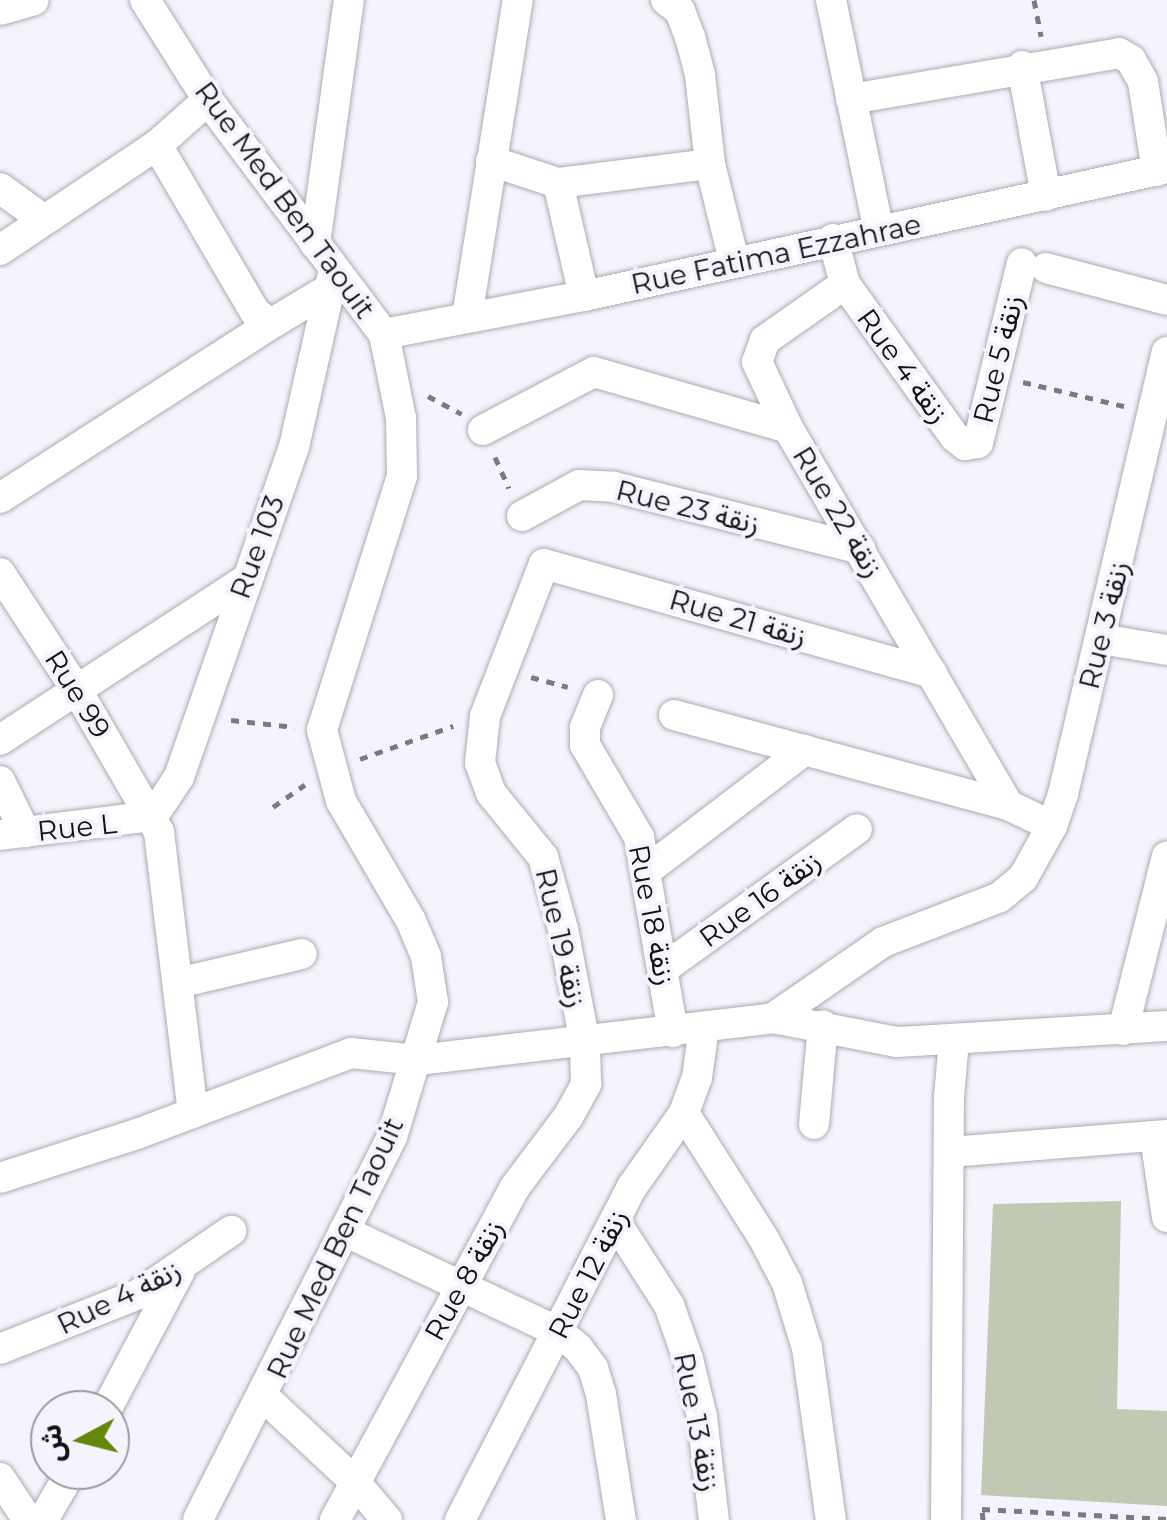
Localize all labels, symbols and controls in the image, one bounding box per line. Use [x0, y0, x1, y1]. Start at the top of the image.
street label: Rue Med Ben Taouit [188, 75, 382, 325]
street label: Rue Fatima Ezzahrae [628, 207, 924, 301]
street label: Rue 5 زنقة [966, 291, 1030, 427]
street label: Rue 4 زنقة [850, 302, 956, 430]
street label: Rue 22 زنقة [786, 440, 890, 584]
street label: Rue 23 زنقة [613, 473, 763, 541]
street label: Rue 103 [223, 491, 291, 603]
street label: Rue 3 زنقة [1072, 557, 1136, 693]
street label: Rue 21 زنقة [666, 582, 810, 654]
street label: Rue 99 [38, 644, 118, 744]
street label: Rue L [36, 806, 118, 848]
street label: Rue 18 زنقة [622, 842, 682, 988]
street label: Rue 16 زنقة [693, 844, 827, 954]
street label: Rue 19 زنقة [529, 865, 593, 1011]
street label: Rue Med Ben Taouit [260, 1112, 410, 1384]
street label: Rue 12 زنقة [541, 1204, 635, 1344]
street label: Rue 8 زنقة [417, 1214, 511, 1346]
street label: Rue 4 زنقة [52, 1253, 186, 1341]
street label: Rue 13 زنقة [667, 1350, 727, 1494]
north arrow [30, 1390, 130, 1490]
text: ش [33, 1422, 71, 1465]

